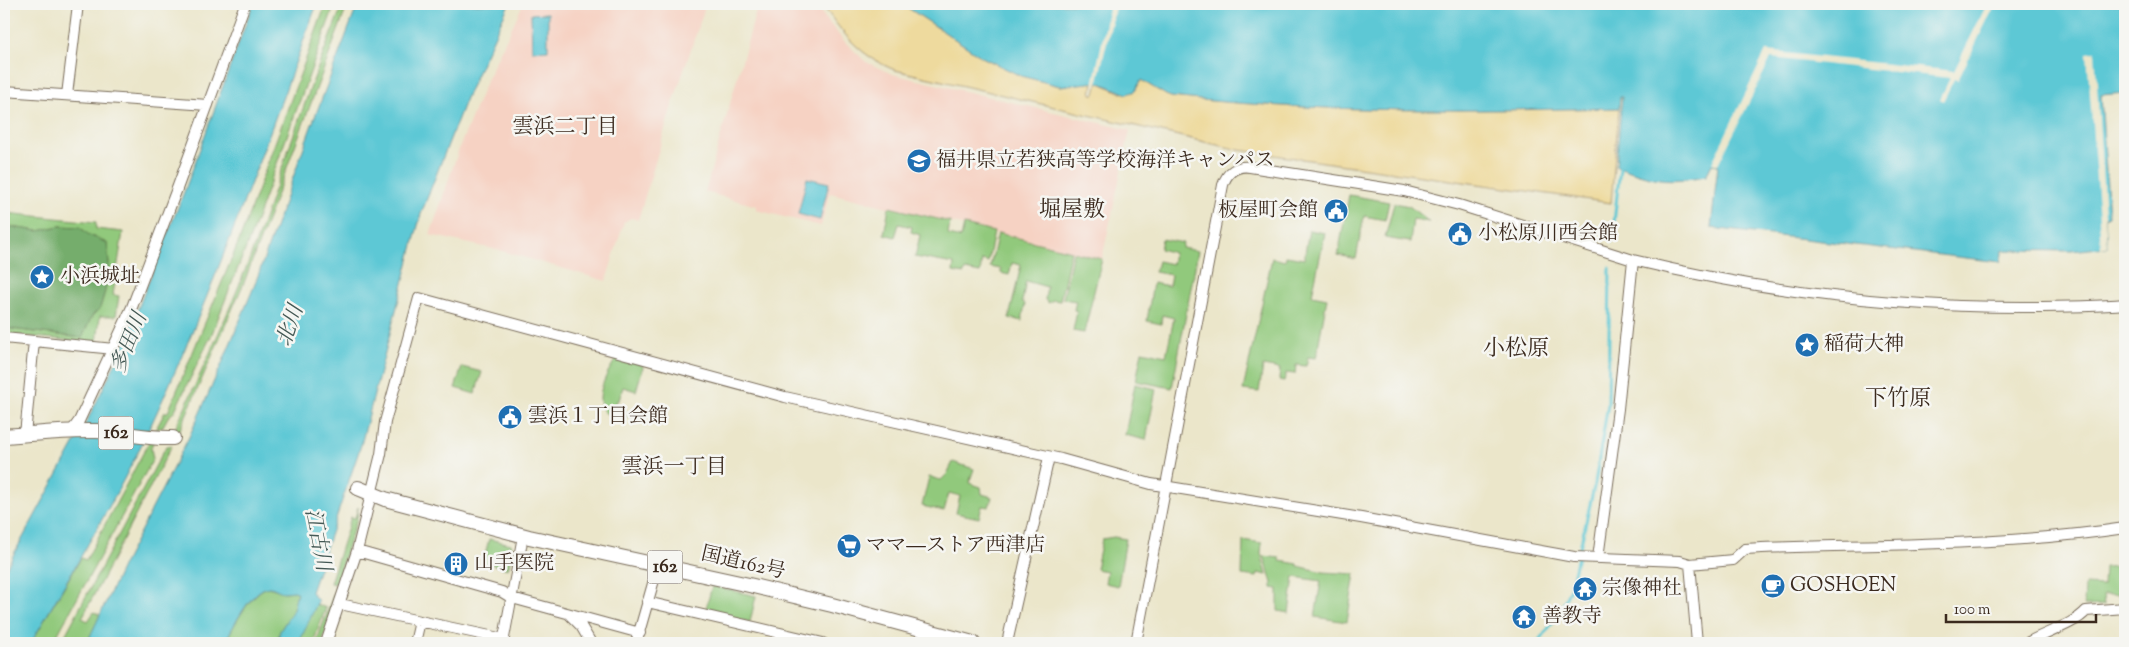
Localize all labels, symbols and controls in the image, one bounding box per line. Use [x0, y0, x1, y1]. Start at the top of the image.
district label: 雲浜二丁目 [513, 113, 618, 143]
place label: 福井県立若狭高等学校海洋キャンパス [936, 147, 1275, 176]
school or university icon: 福井県立若狭高等学校海洋キャンパス [906, 148, 932, 174]
district label: 堀屋敷 [1039, 195, 1105, 227]
place label: 板屋町会館 [1218, 197, 1318, 226]
public building icon: 板屋町会館 [1323, 198, 1349, 224]
place label: 小松原川西会館 [1478, 220, 1618, 249]
public building icon: 小松原川西会館 [1447, 221, 1473, 247]
place label: 小浜城址 [60, 263, 140, 292]
place icon: 小浜城址 [29, 264, 55, 290]
water label: 北川 [270, 299, 313, 351]
water label: 多田川 [104, 306, 156, 378]
place label: 稲荷大神 [1824, 331, 1904, 360]
place icon: 稲荷大神 [1794, 332, 1820, 358]
district label: 小松原 [1483, 334, 1549, 366]
district label: 下竹原 [1865, 384, 1931, 416]
place label: 雲浜１丁目会館 [528, 403, 668, 432]
public building icon: 雲浜１丁目会館 [497, 404, 523, 430]
road number: 162 [98, 416, 134, 449]
district label: 雲浜一丁目 [622, 453, 727, 483]
water label: 江古川 [296, 506, 338, 576]
place label: ママ―ストア西津店 [866, 532, 1045, 561]
supermarket icon: ママ―ストア西津店 [836, 533, 862, 559]
street label: 国道162号 [698, 540, 788, 588]
place label: 山手医院 [474, 550, 554, 579]
road number: 162 [648, 550, 682, 584]
building icon: 山手医院 [443, 551, 469, 577]
place label: GOSHOEN [1790, 572, 1896, 601]
cafe icon: GOSHOEN [1760, 573, 1786, 599]
place label: 宗像神社 [1602, 575, 1682, 604]
temple icon: 宗像神社 [1572, 576, 1598, 602]
scale bar [1946, 592, 2096, 624]
text: 100 m [1954, 600, 1991, 621]
place label: 善教寺 [1542, 603, 1602, 632]
temple icon: 善教寺 [1511, 604, 1537, 630]

